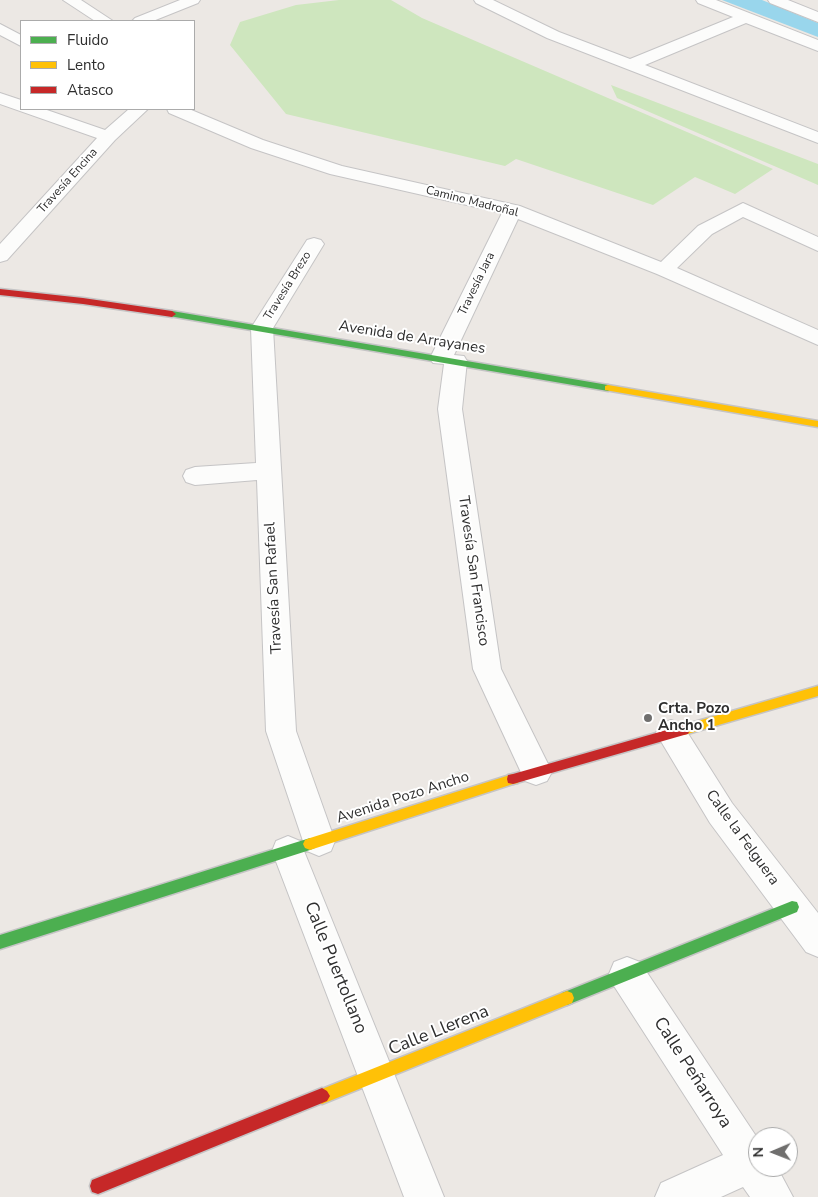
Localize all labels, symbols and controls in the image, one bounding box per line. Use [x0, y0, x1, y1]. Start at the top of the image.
legend [20, 20, 195, 110]
text: Fluido [67, 30, 109, 50]
text: Lento [67, 55, 105, 75]
text: Atasco [67, 80, 113, 100]
street label: Travesía Encina [35, 145, 101, 217]
street label: Camino Madroñal [424, 184, 520, 220]
street label: Travesía Brezo [261, 249, 315, 323]
street label: Travesía Jara [456, 250, 498, 318]
street label: Avenida de Arrayanes [338, 318, 486, 358]
street label: Travesía San Francisco [454, 495, 492, 647]
street label: Travesía San Rafael [262, 522, 286, 654]
place label: Crta. Pozo Ancho 1 [658, 700, 730, 735]
marker: Crta. Pozo Ancho 1 [642, 712, 654, 724]
street label: Avenida Pozo Ancho [334, 768, 472, 828]
street label: Calle la Felguera [701, 787, 783, 889]
street label: Calle Puertollano [299, 899, 371, 1037]
street label: Calle Llerena [386, 1001, 492, 1061]
street label: Calle Peñarroya [648, 1014, 736, 1132]
north arrow [748, 1127, 798, 1177]
text: N [749, 1147, 768, 1158]

